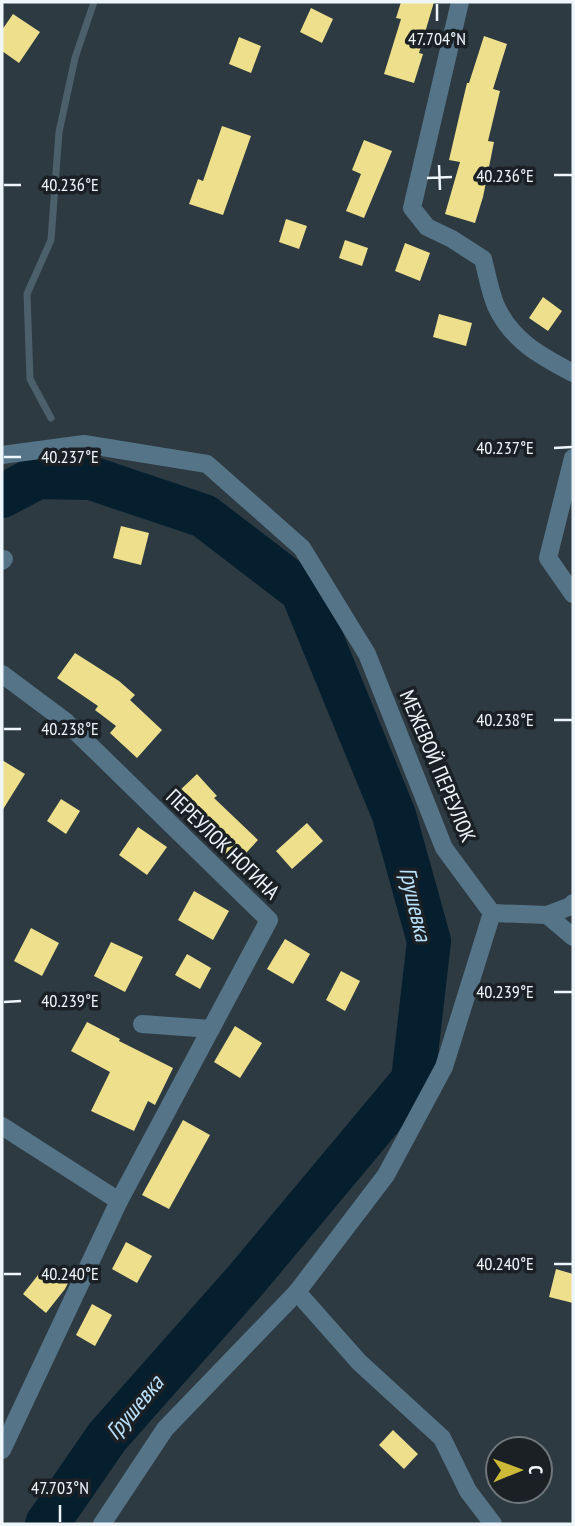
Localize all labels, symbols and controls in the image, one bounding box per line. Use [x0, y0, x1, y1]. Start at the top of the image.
text: 47.704°N [408, 27, 466, 50]
text: 40.236°E [476, 164, 534, 187]
text: 40.236°E [41, 173, 99, 196]
text: 40.237°E [476, 436, 534, 459]
text: 40.237°E [41, 445, 99, 468]
street label: МЕЖЕВОЙ ПЕРЕУЛОК [394, 686, 482, 846]
text: 40.238°E [476, 708, 534, 731]
text: 40.238°E [41, 717, 99, 740]
street label: ПЕРЕУЛОК НОГИНА [161, 783, 285, 905]
water label: Грушевка [393, 864, 439, 946]
text: 40.239°E [476, 980, 534, 1003]
text: 40.239°E [41, 989, 99, 1012]
text: 40.240°E [476, 1252, 534, 1275]
text: 40.240°E [41, 1262, 99, 1285]
water label: Грушевка [99, 1368, 170, 1445]
north arrow [484, 1435, 554, 1505]
text: С [524, 1465, 548, 1475]
text: 47.703°N [31, 1476, 89, 1499]

